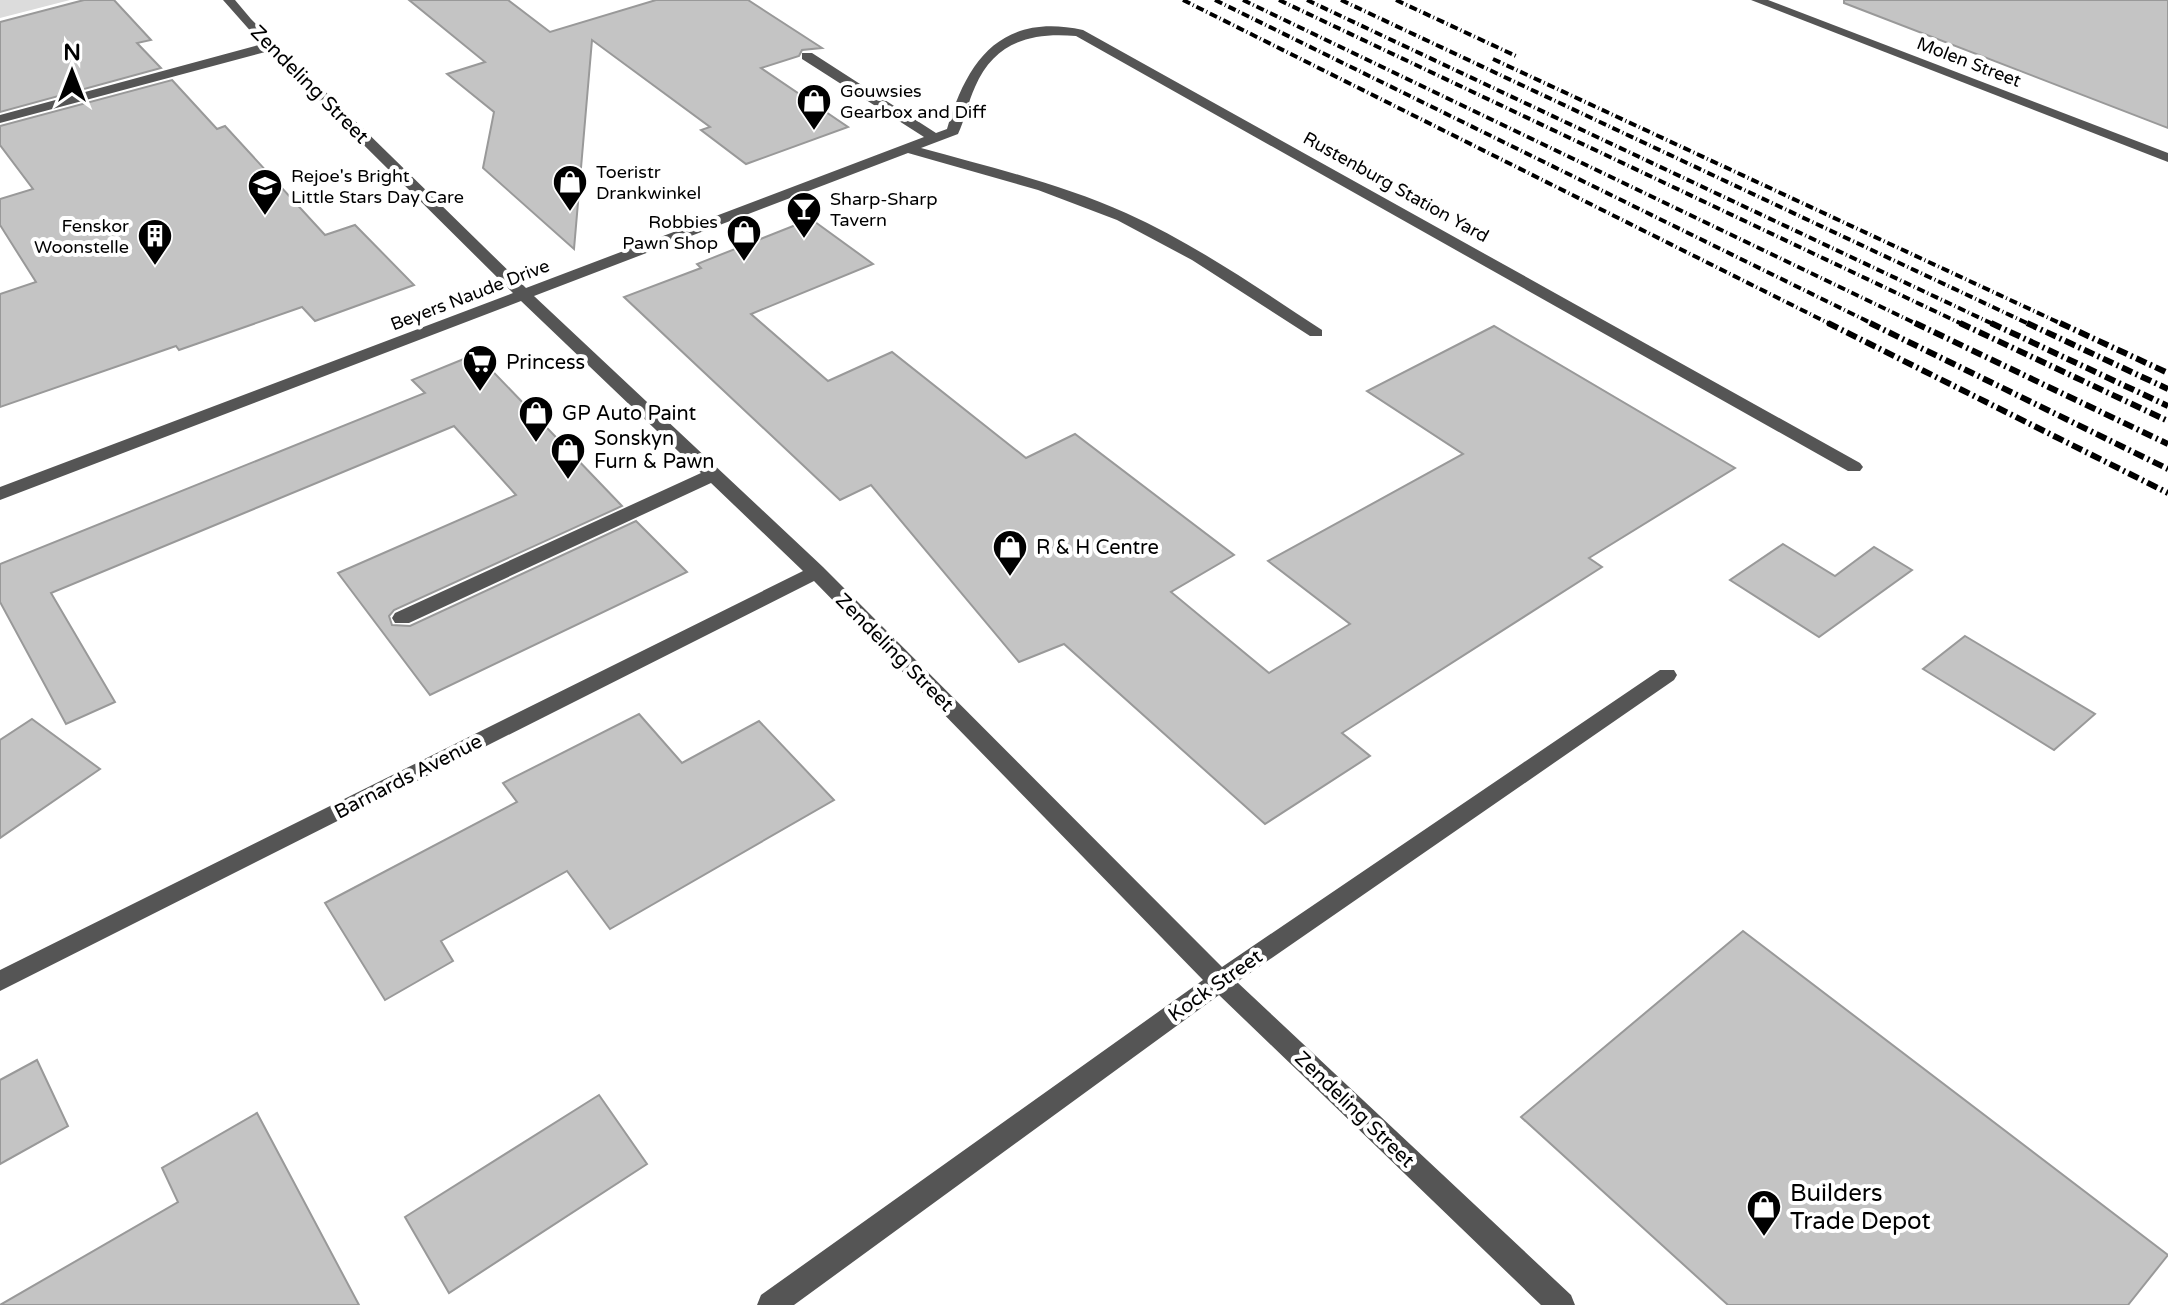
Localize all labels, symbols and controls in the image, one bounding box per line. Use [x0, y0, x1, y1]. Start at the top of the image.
street label: Zendeling Street [245, 21, 374, 149]
north arrow [32, 32, 112, 112]
street label: Molen Street [1914, 32, 2024, 92]
text: N [63, 40, 81, 66]
place label: Gouwsies Gearbox and Diff [840, 80, 986, 123]
shop icon: Gouwsies Gearbox and Diff [795, 82, 833, 132]
street label: Rustenburg Station Yard [1299, 127, 1493, 247]
place label: Toeristr Drankwinkel [596, 161, 701, 204]
shop icon: Toeristr Drankwinkel [551, 163, 589, 213]
place label: Rejoe's Bright Little Stars Day Care [291, 165, 464, 208]
school or university icon: Rejoe's Bright Little Stars Day Care [246, 167, 284, 217]
place label: Sharp-Sharp Tavern [830, 188, 938, 231]
bar icon: Sharp-Sharp Tavern [785, 190, 823, 240]
place label: Robbies Pawn Shop [622, 211, 718, 254]
shop icon: Robbies Pawn Shop [725, 213, 763, 263]
place label: Fenskor Woonstelle [34, 215, 129, 258]
building icon: Fenskor Woonstelle [136, 217, 174, 267]
street label: Beyers Naude Drive [387, 255, 553, 335]
supermarket icon: Princess [461, 343, 499, 393]
place label: Princess [506, 351, 585, 375]
shop icon: GP Auto Paint [517, 394, 555, 444]
place label: GP Auto Paint [562, 402, 697, 426]
place label: Sonskyn Furn & Pawn [594, 427, 715, 474]
shop icon: Sonskyn Furn & Pawn [549, 431, 587, 481]
shop icon: R & H Centre [991, 528, 1029, 578]
place label: R & H Centre [1036, 536, 1159, 560]
street label: Zendeling Street [830, 589, 959, 717]
street label: Barnards Avenue [331, 729, 486, 824]
street label: Kock Street [1164, 944, 1268, 1027]
street label: Zendeling Street [1289, 1046, 1419, 1173]
place label: Builders Trade Depot [1790, 1179, 1931, 1236]
shop icon: Builders Trade Depot [1745, 1188, 1783, 1238]

